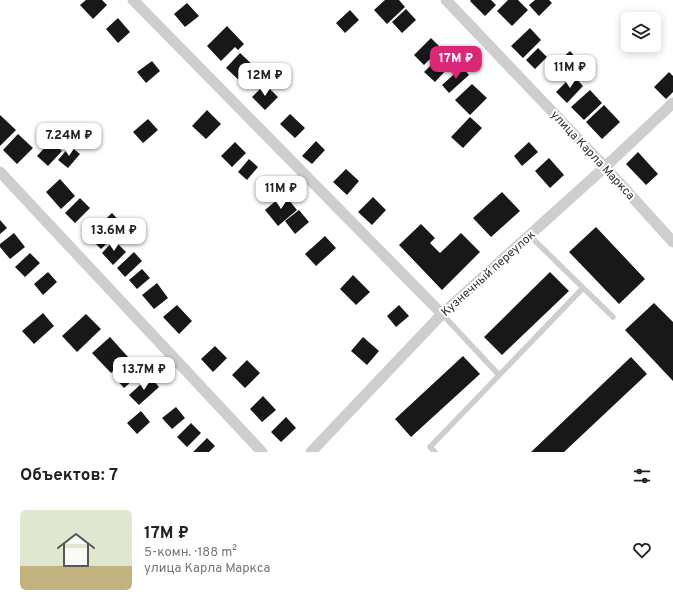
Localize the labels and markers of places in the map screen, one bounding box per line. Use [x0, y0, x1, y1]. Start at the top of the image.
pin: 17M ₽ [428, 46, 484, 80]
pin: 11M ₽ [542, 55, 598, 89]
pin: 12M ₽ [237, 63, 293, 97]
pin: 7.24M ₽ [32, 123, 106, 157]
pin: 11M ₽ [253, 176, 309, 210]
pin: 13.6M ₽ [77, 218, 151, 252]
pin: 13.7M ₽ [107, 357, 181, 391]

